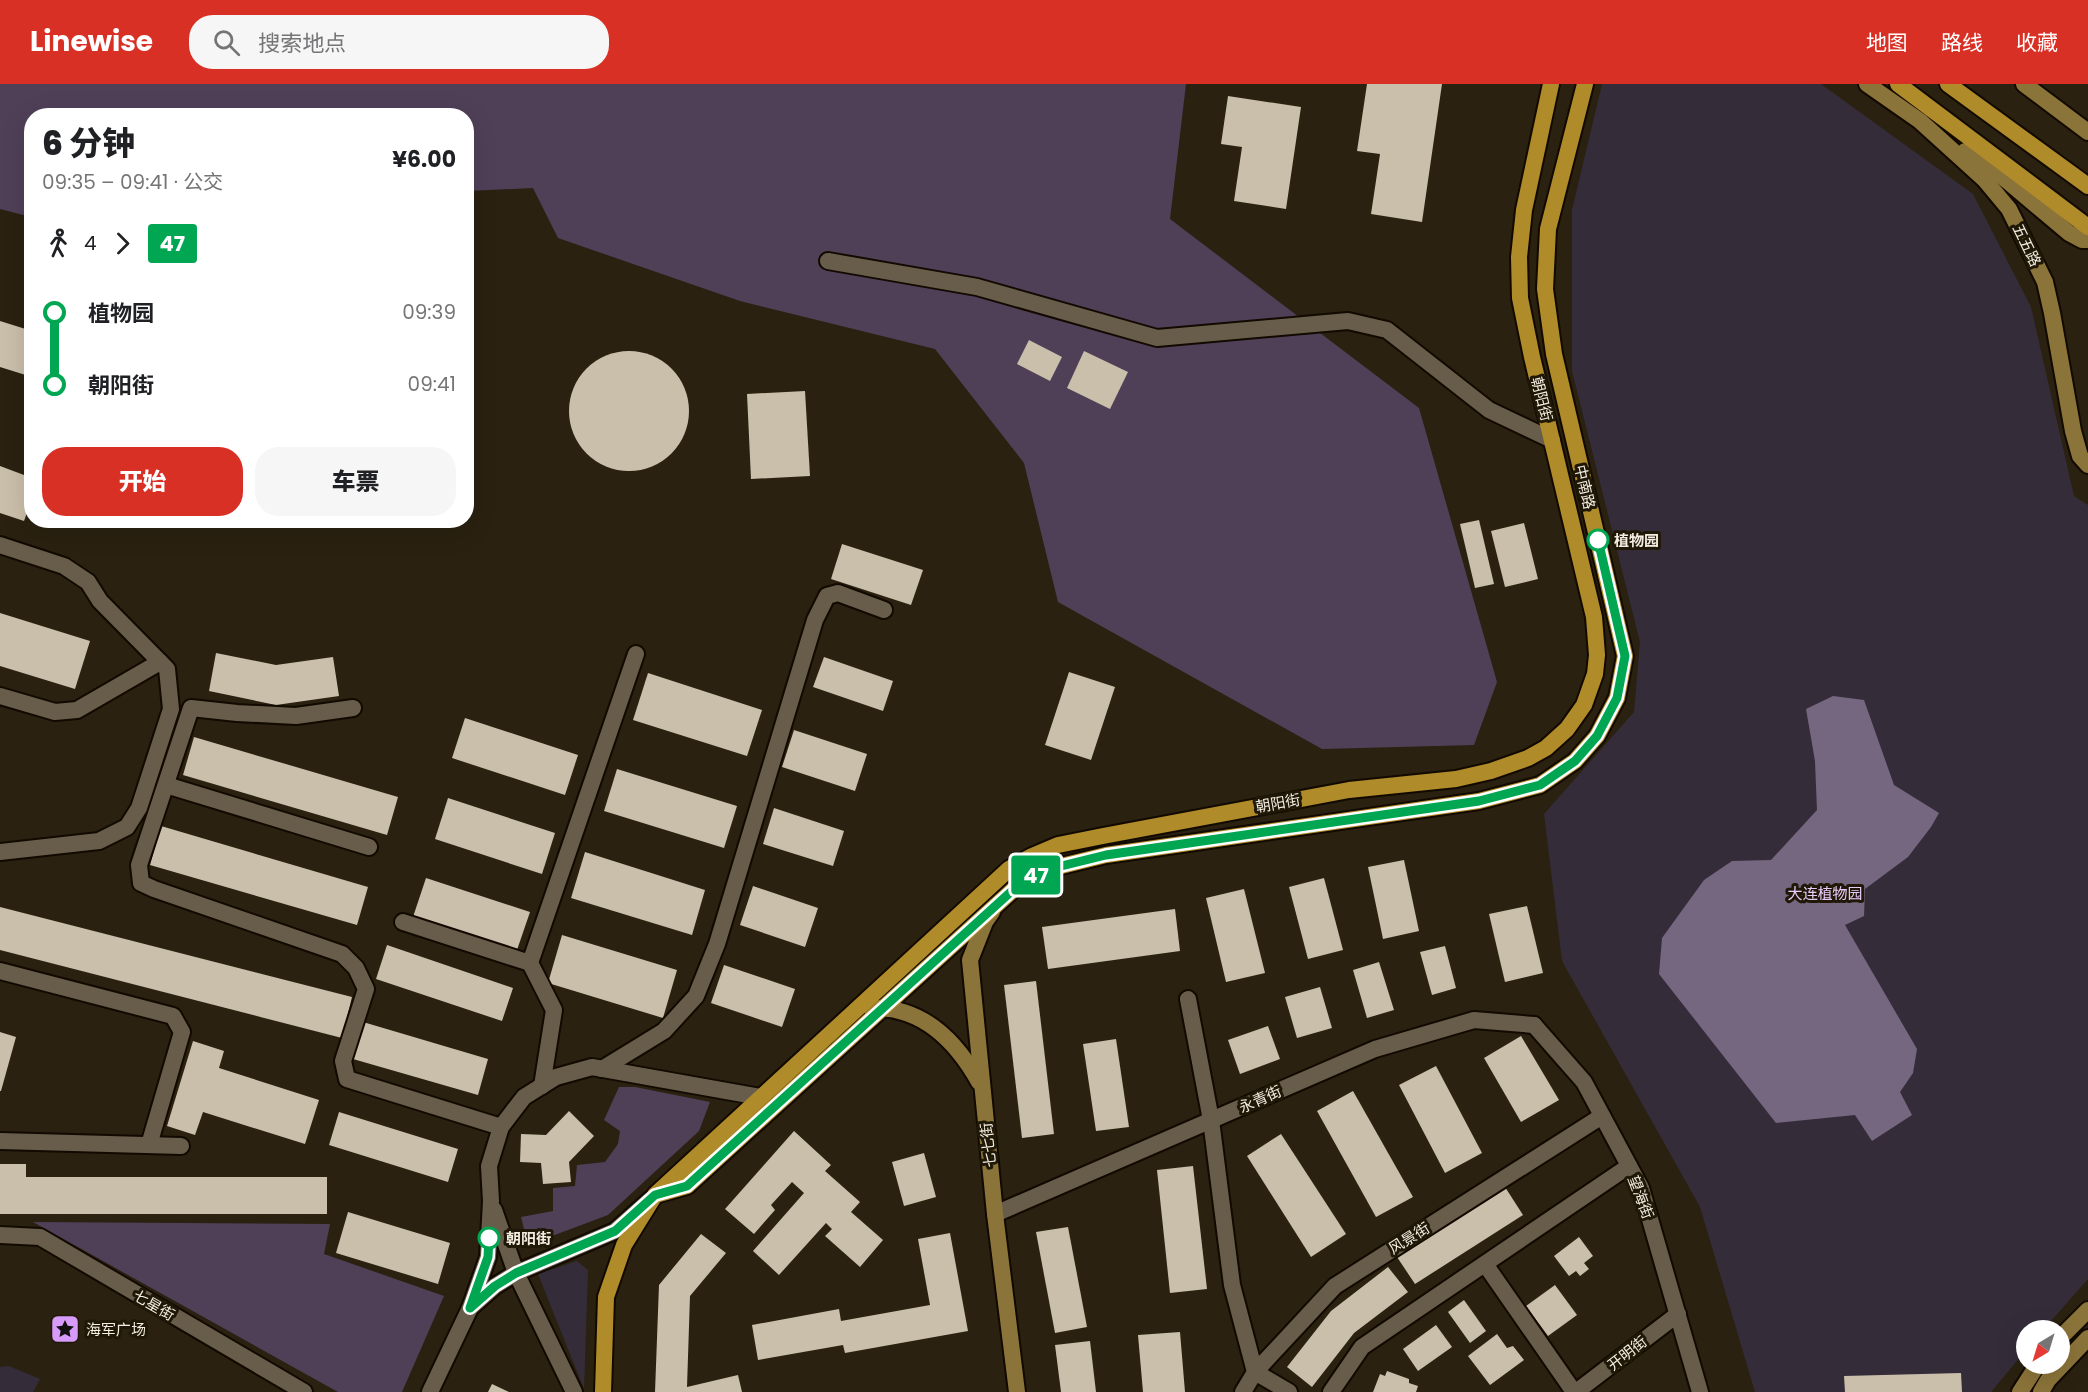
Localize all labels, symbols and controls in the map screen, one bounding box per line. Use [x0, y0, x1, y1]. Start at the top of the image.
search box [189, 15, 609, 69]
text: Linewise [30, 22, 153, 61]
icon: search [210, 26, 243, 59]
text: 搜索地点 [258, 28, 346, 59]
text: 地图 [1866, 28, 1908, 57]
text: 路线 [1941, 28, 1983, 57]
text: 收藏 [2016, 28, 2058, 57]
text: 6 分钟 [42, 120, 135, 167]
text: ¥6.00 [392, 144, 456, 175]
text: 09:35 – 09:41 · 公交 [42, 168, 223, 196]
street label: 五五路 [2008, 220, 2046, 270]
icon: walk [42, 227, 75, 260]
icon: forward [106, 227, 139, 260]
text: 4 [84, 229, 97, 257]
text: 47 [160, 229, 185, 258]
text: 植物园 [88, 298, 154, 329]
text: 09:39 [402, 298, 456, 326]
text: 朝阳街 [88, 370, 154, 401]
text: 09:41 [408, 370, 456, 398]
street label: 朝阳街 [1526, 375, 1558, 423]
button: 开始 [42, 447, 243, 516]
button: 车票 [255, 447, 456, 516]
street label: 中南路 [1570, 463, 1600, 511]
marker: 植物园 [1587, 529, 1609, 551]
place label: 植物园 [1614, 530, 1659, 551]
street label: 朝阳街 [1254, 789, 1302, 817]
line badge: 47 [1009, 856, 1063, 894]
text: 47 [1023, 861, 1049, 890]
park label: 大连植物园 [1787, 883, 1863, 904]
street label: 永青街 [1235, 1080, 1285, 1118]
street label: 七七街 [975, 1122, 1001, 1168]
street label: 望海街 [1623, 1172, 1659, 1222]
street label: 风景街 [1384, 1217, 1434, 1259]
marker: 朝阳街 [478, 1227, 500, 1249]
place label: 朝阳街 [506, 1228, 551, 1249]
street label: 七星街 [129, 1285, 179, 1325]
place icon: 海军广场 [49, 1313, 81, 1345]
place label: 海军广场 [86, 1319, 146, 1340]
north arrow [2016, 1320, 2070, 1374]
map controls [2016, 1320, 2070, 1374]
street label: 开明街 [1603, 1331, 1651, 1375]

